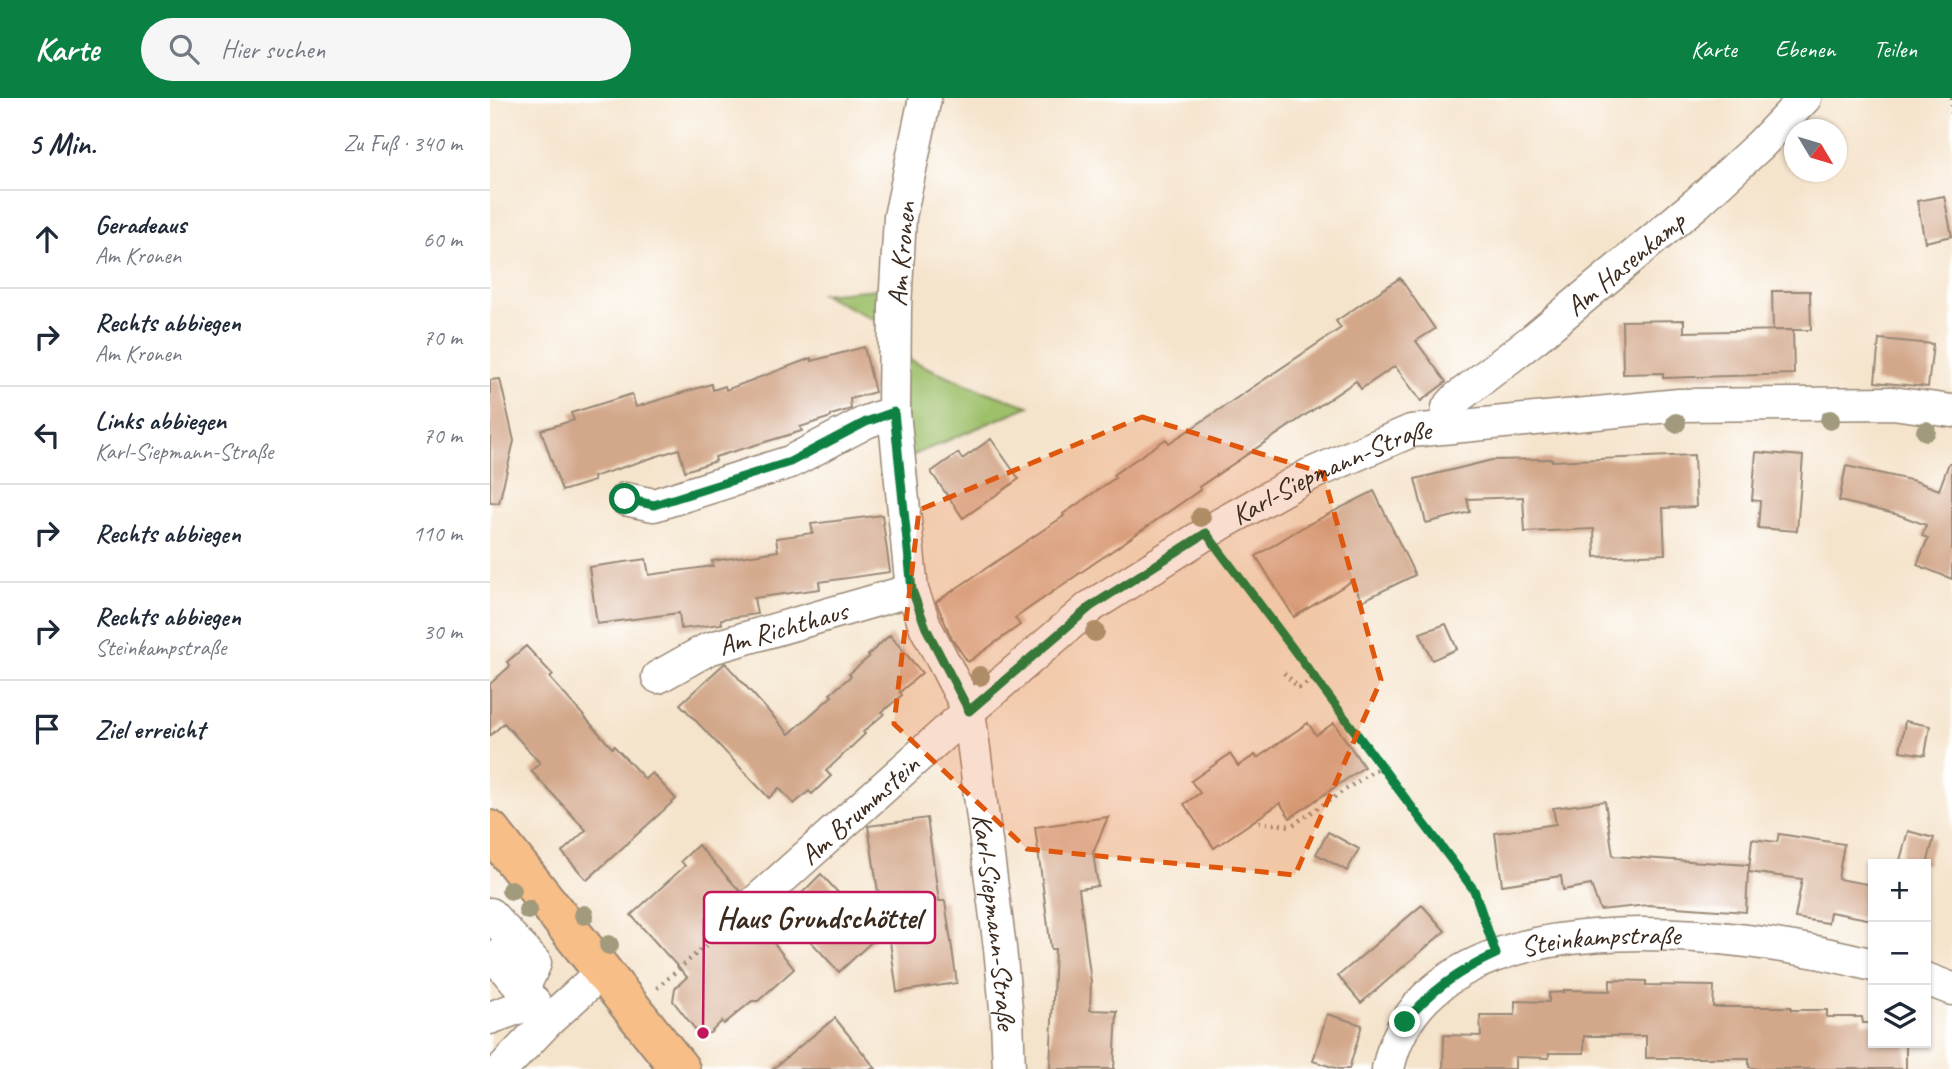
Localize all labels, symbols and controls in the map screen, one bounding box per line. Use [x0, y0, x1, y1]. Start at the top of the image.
search box [141, 18, 631, 81]
text: Karte [35, 28, 99, 70]
icon: search [165, 30, 203, 68]
text: Hier suchen [221, 33, 325, 66]
text: Karte [1691, 34, 1737, 64]
text: Ebenen [1775, 34, 1835, 64]
text: Teilen [1873, 34, 1917, 64]
north arrow [1784, 119, 1847, 182]
text: 5 Min. [28, 125, 96, 163]
text: Zu Fuß · 340 m [343, 129, 462, 158]
street label: Am Kronen [879, 199, 923, 308]
street label: Am Hasenkamp [1558, 202, 1694, 323]
text: Geradeaus [95, 208, 186, 241]
icon: ahead [28, 220, 66, 258]
text: 60 m [423, 225, 462, 254]
text: Am Kronen [95, 241, 181, 270]
text: Rechts abbiegen [95, 306, 241, 339]
icon: right [28, 318, 66, 356]
text: 70 m [423, 323, 462, 352]
text: Am Kronen [95, 339, 181, 368]
text: Links abbiegen [95, 404, 226, 437]
street label: Karl-Siepmann-Straße [1225, 411, 1434, 532]
icon: left [28, 416, 66, 454]
text: 70 m [423, 421, 462, 450]
text: Karl-Siepmann-Straße [95, 437, 273, 466]
route start [609, 483, 640, 514]
icon: right [28, 514, 66, 552]
text: Rechts abbiegen [95, 517, 241, 550]
text: 110 m [413, 519, 462, 548]
street label: Am Richthaus [714, 592, 854, 663]
text: Rechts abbiegen [95, 600, 241, 633]
icon: right [28, 612, 66, 650]
text: 30 m [423, 617, 462, 646]
text: Steinkampstraße [95, 633, 226, 662]
icon: arrive [28, 710, 66, 748]
text: Ziel erreicht [95, 713, 205, 746]
street label: Am Brummstein [792, 746, 927, 872]
street label: Karl-Siepmann-Straße [965, 812, 1025, 1032]
map controls [1868, 859, 1931, 1048]
button: + [1868, 859, 1931, 922]
callout: Haus Grundschöttel [704, 892, 935, 943]
text: Haus Grundschöttel [717, 899, 927, 937]
street label: Steinkampstraße [1517, 916, 1683, 964]
button: − [1868, 922, 1931, 985]
button: layers [1868, 985, 1931, 1048]
route end [1389, 1006, 1420, 1037]

